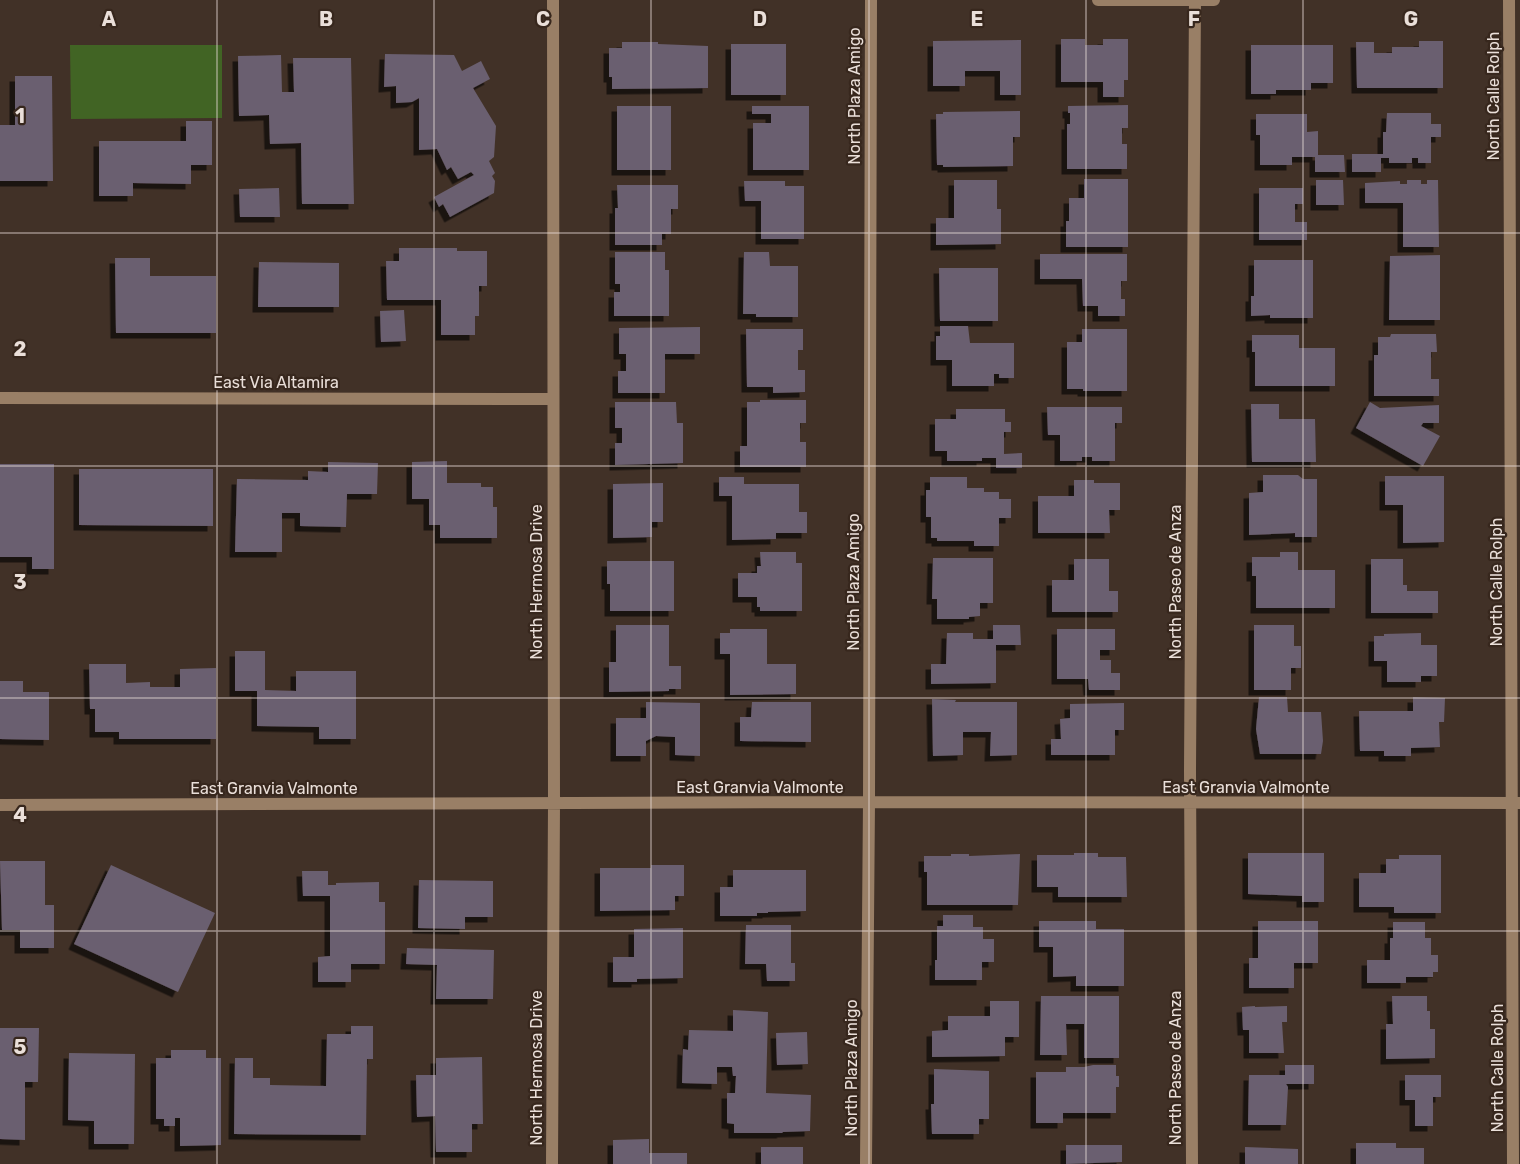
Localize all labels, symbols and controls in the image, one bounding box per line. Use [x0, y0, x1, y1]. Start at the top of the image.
text: A [102, 7, 117, 31]
text: B [319, 7, 333, 31]
text: C [536, 7, 550, 31]
text: D [753, 7, 767, 31]
text: E [971, 7, 983, 31]
text: F [1188, 7, 1200, 31]
text: G [1404, 7, 1418, 31]
street label: North Plaza Amigo [845, 27, 864, 165]
street label: North Calle Rolph [1484, 31, 1503, 161]
text: 1 [15, 104, 25, 128]
text: 2 [14, 337, 27, 361]
street label: East Via Altamira [213, 373, 339, 392]
street label: North Hermosa Drive [527, 504, 546, 660]
street label: North Paseo de Anza [1166, 505, 1185, 659]
street label: North Plaza Amigo [844, 513, 863, 651]
street label: North Calle Rolph [1487, 517, 1506, 647]
text: 3 [13, 570, 27, 594]
street label: East Granvia Valmonte [676, 778, 844, 797]
street label: East Granvia Valmonte [1162, 778, 1330, 797]
street label: East Granvia Valmonte [190, 779, 358, 798]
text: 4 [13, 803, 27, 827]
street label: North Hermosa Drive [527, 990, 546, 1146]
street label: North Paseo de Anza [1166, 991, 1185, 1145]
street label: North Plaza Amigo [842, 999, 861, 1137]
street label: North Calle Rolph [1488, 1003, 1507, 1133]
text: 5 [14, 1035, 27, 1059]

